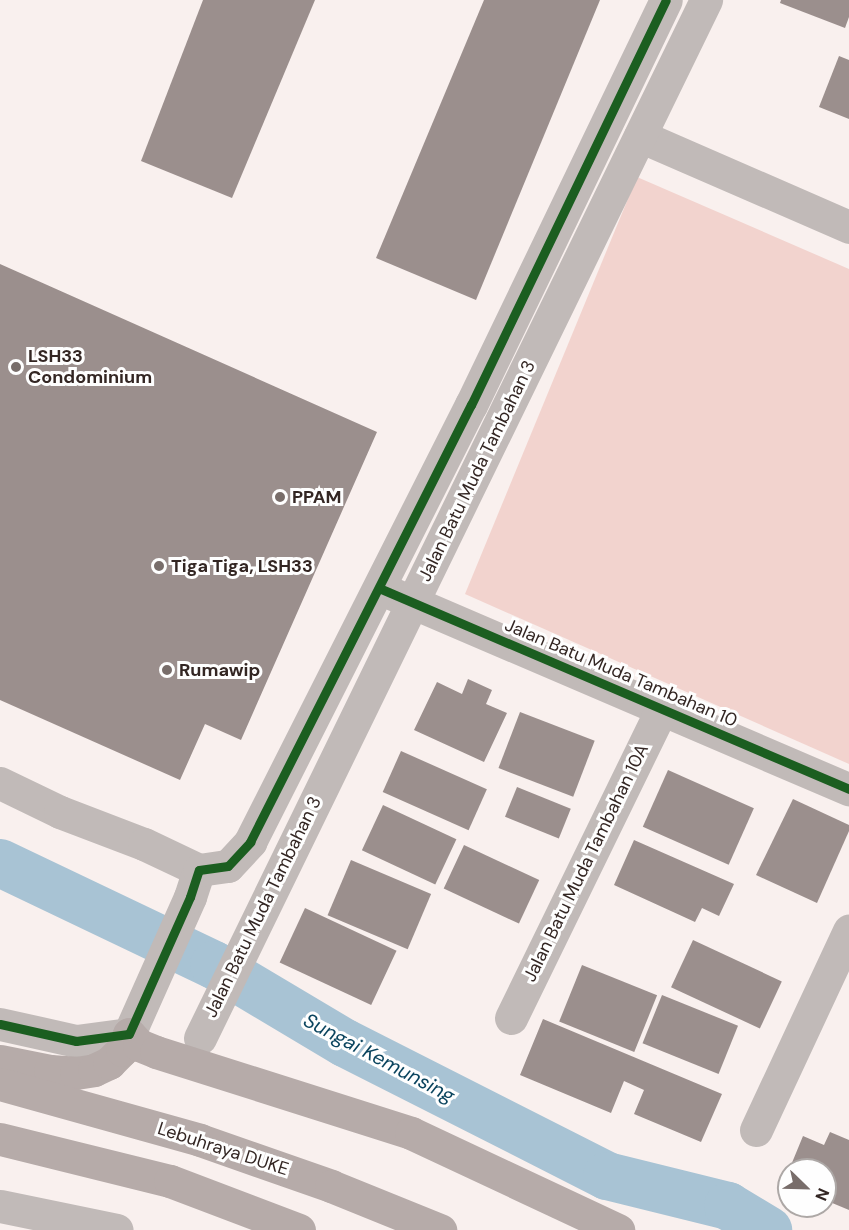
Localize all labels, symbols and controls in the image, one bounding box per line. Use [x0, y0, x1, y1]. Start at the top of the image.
place label: LSH33 Condominium [28, 346, 152, 388]
street label: Jalan Batu Muda Tambahan 3 [414, 357, 540, 585]
marker: LSH33 Condominium [9, 360, 23, 374]
place label: PPAM [292, 486, 342, 508]
marker: PPAM [273, 490, 287, 504]
place label: Tiga Tiga, LSH33 [171, 555, 313, 577]
marker: Tiga Tiga, LSH33 [152, 559, 166, 573]
street label: Jalan Batu Muda Tambahan 10 [502, 614, 740, 732]
place label: Rumawip [179, 659, 260, 681]
marker: Rumawip [160, 663, 174, 677]
street label: Jalan Batu Muda Tambahan 10A [519, 741, 653, 985]
street label: Jalan Batu Muda Tambahan 3 [200, 793, 326, 1021]
water label: Sungai Kemunsing [299, 1008, 459, 1108]
street label: Lebuhraya DUKE [155, 1118, 291, 1180]
north arrow [777, 1158, 837, 1218]
text: N [810, 1185, 834, 1204]

